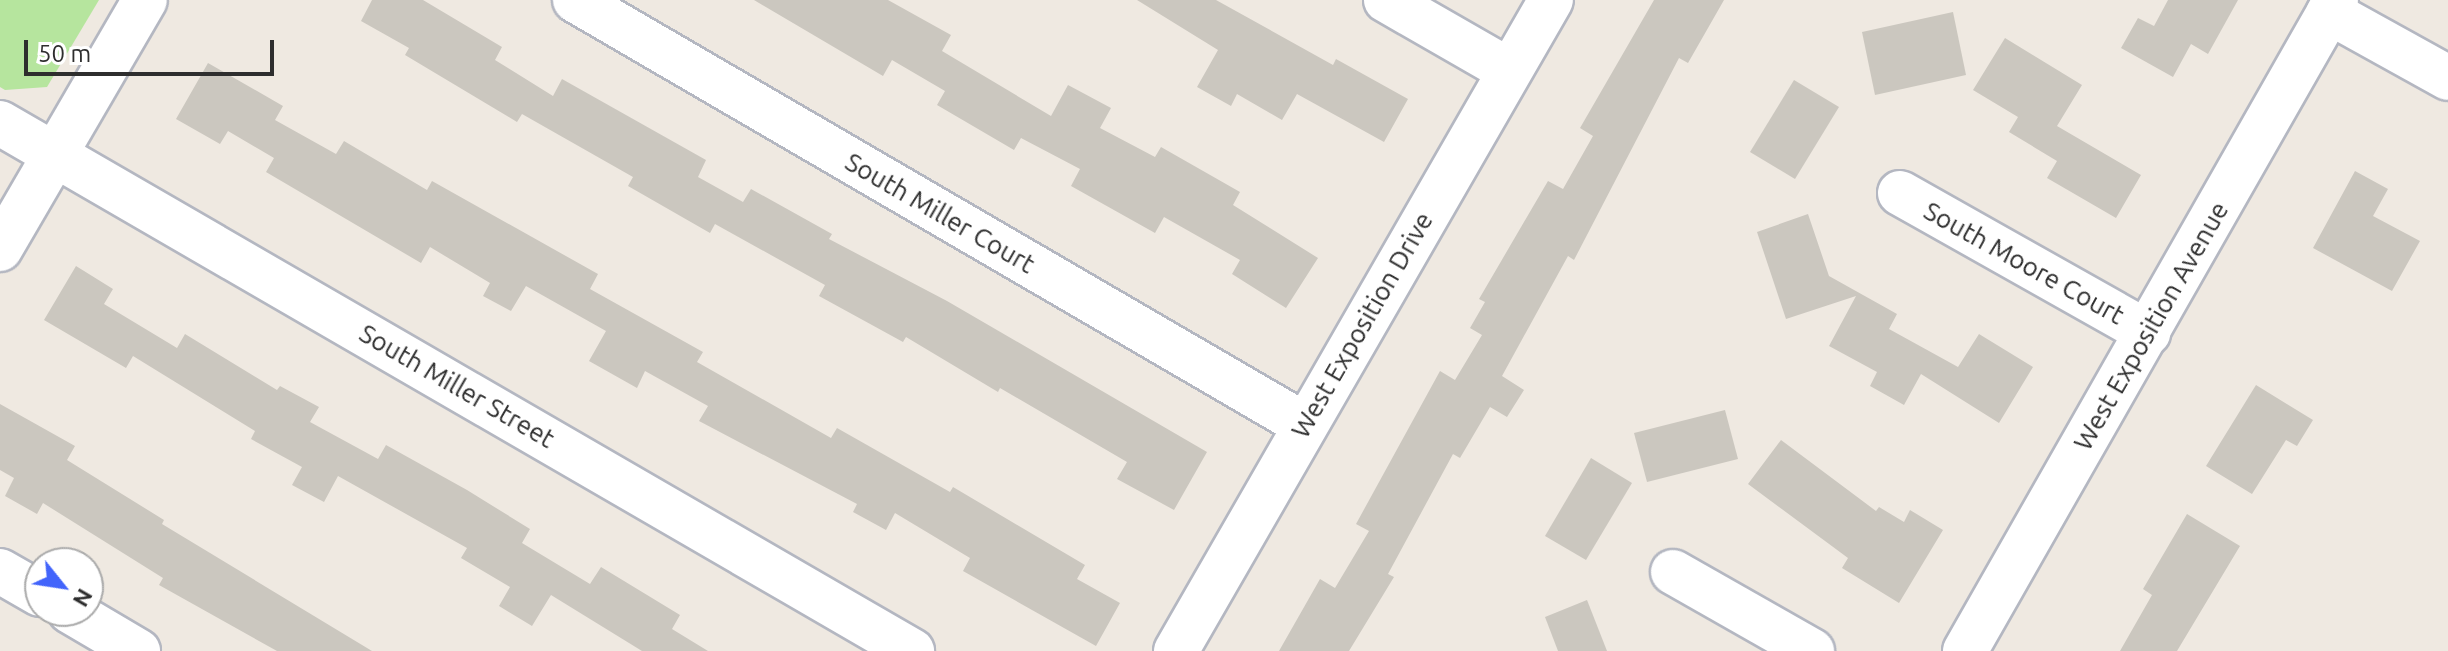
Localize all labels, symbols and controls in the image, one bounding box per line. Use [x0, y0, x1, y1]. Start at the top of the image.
scale bar [28, 24, 278, 74]
text: 50 m [38, 40, 91, 67]
street label: South Miller Court [840, 146, 1040, 280]
street label: South Moore Court [1919, 195, 2129, 331]
street label: West Exposition Avenue [2067, 196, 2235, 456]
street label: West Exposition Drive [1285, 207, 1439, 443]
street label: South Miller Street [354, 317, 560, 455]
north arrow [24, 547, 104, 627]
text: N [69, 585, 98, 612]

